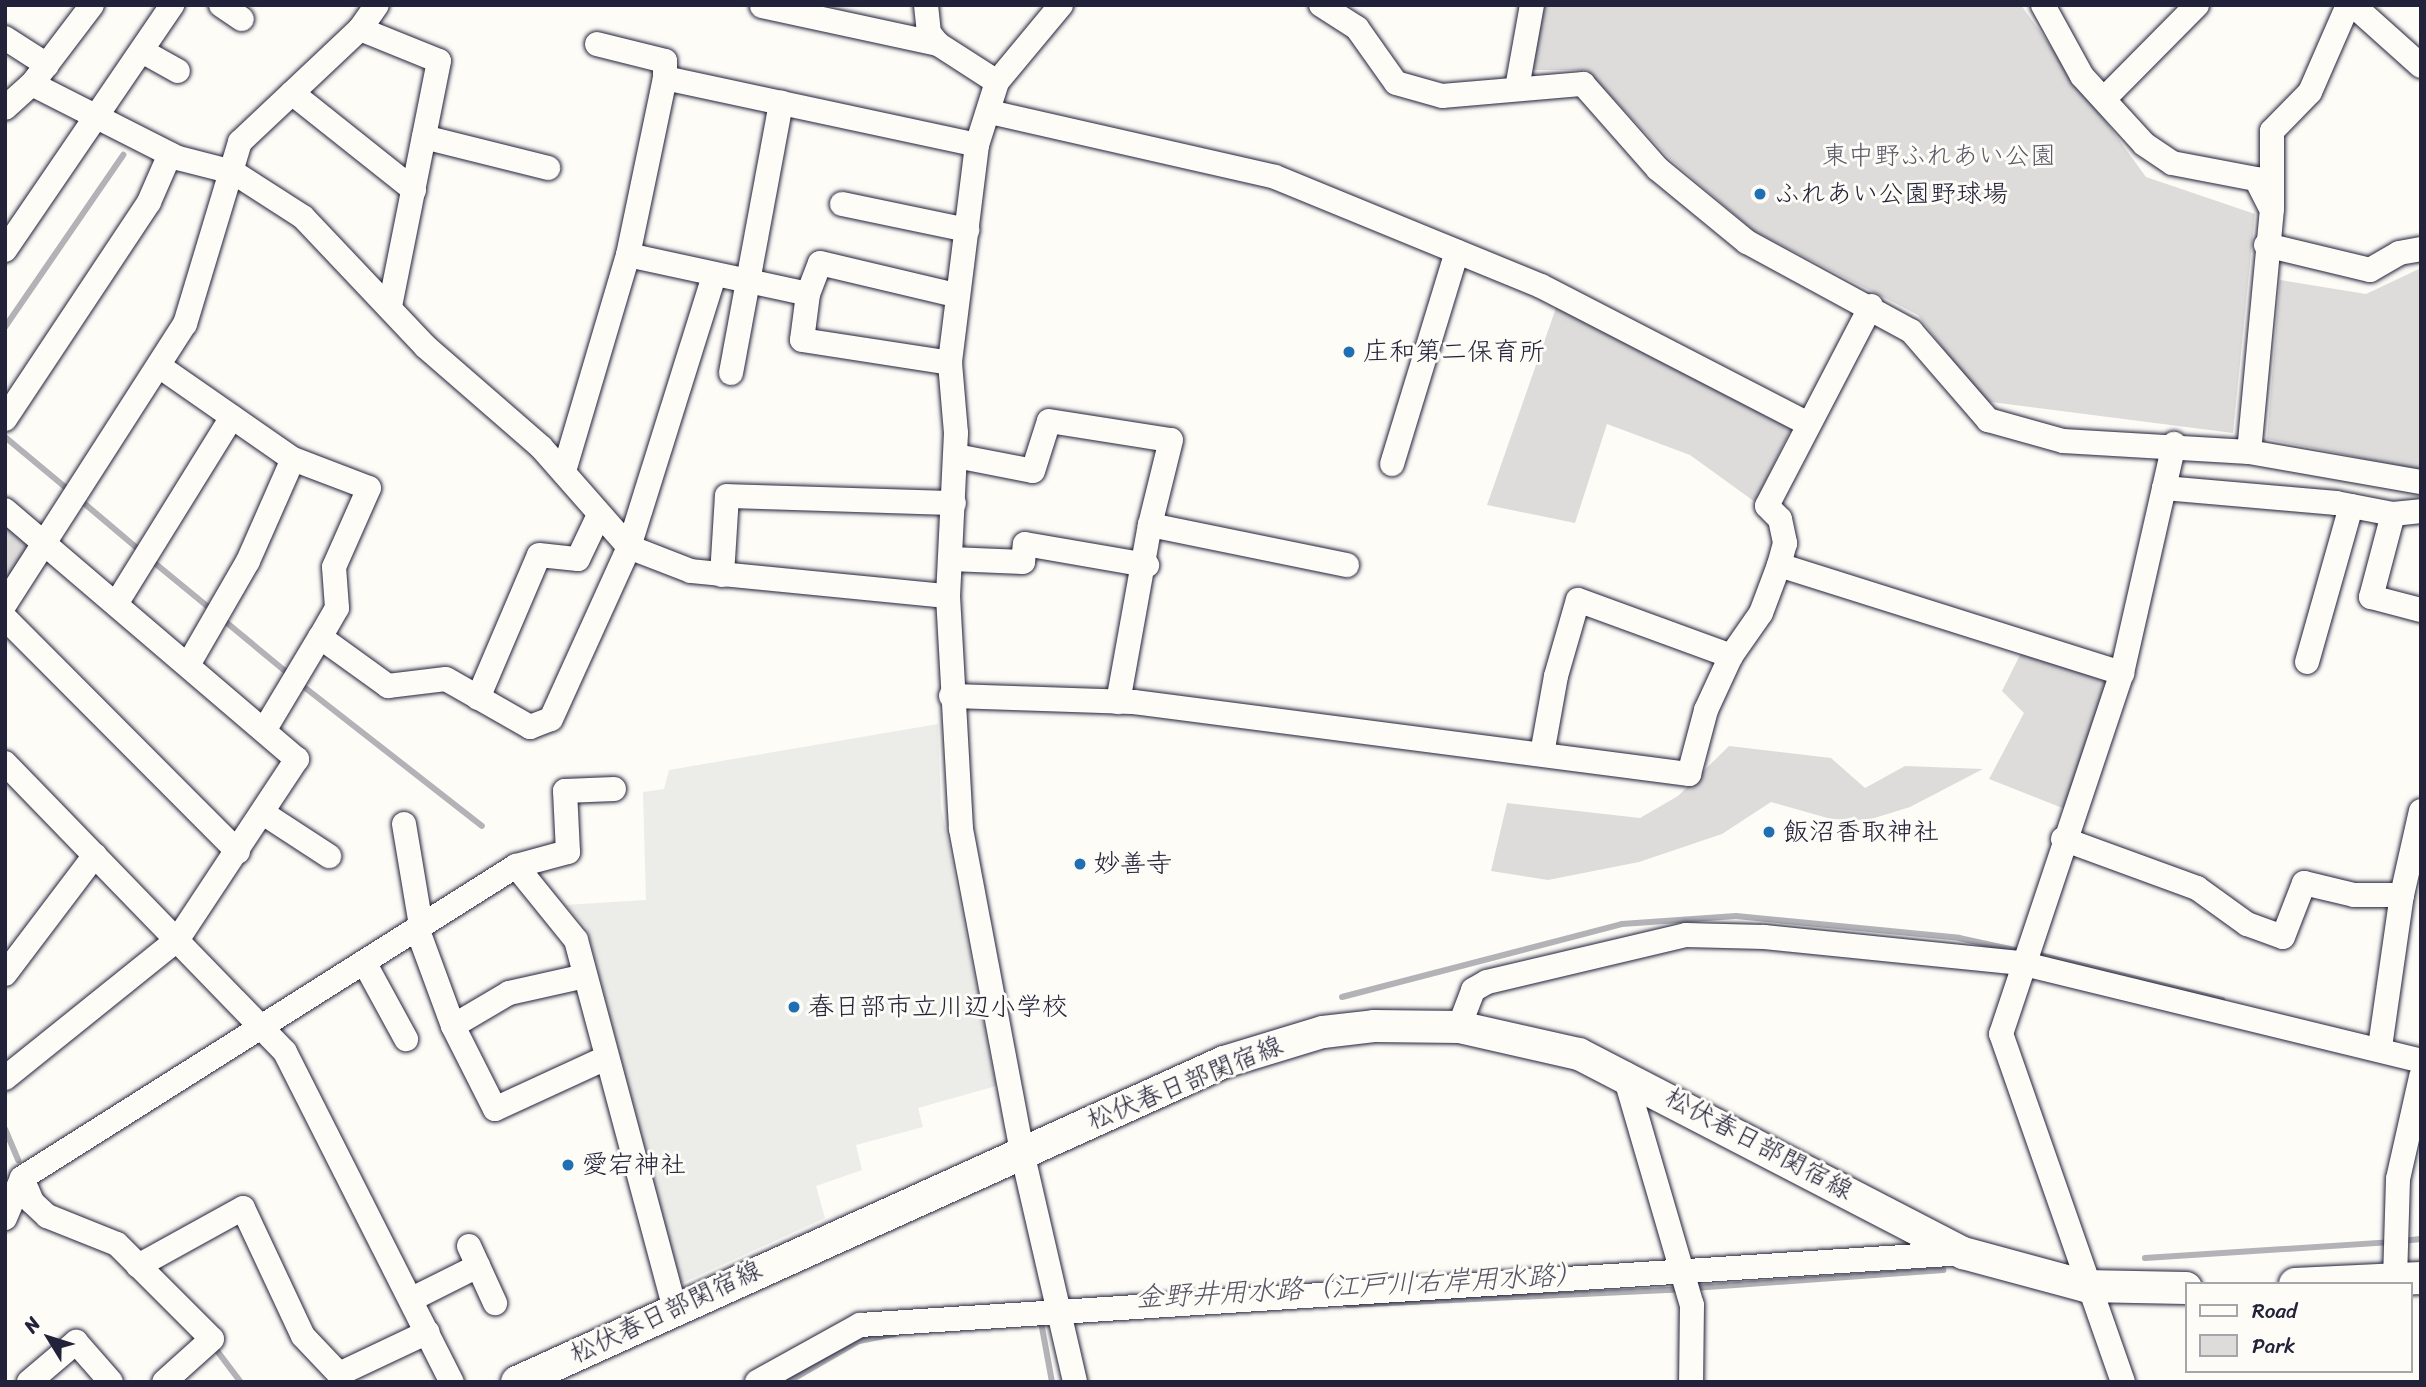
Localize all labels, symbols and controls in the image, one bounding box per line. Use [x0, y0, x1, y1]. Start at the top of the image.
park label: 東中野ふれあい公園 [1822, 140, 2056, 172]
place label: ふれあい公園野球場 [1774, 178, 2008, 210]
marker: ふれあい公園野球場 [1752, 186, 1768, 202]
place label: 庄和第二保育所 [1363, 336, 1545, 368]
marker: 庄和第二保育所 [1341, 344, 1357, 360]
place label: 飯沼香取神社 [1783, 816, 1939, 848]
marker: 飯沼香取神社 [1761, 824, 1777, 840]
place label: 妙善寺 [1094, 848, 1172, 880]
marker: 妙善寺 [1072, 856, 1088, 872]
place label: 春日部市立川辺小学校 [808, 991, 1068, 1023]
marker: 春日部市立川辺小学校 [786, 999, 802, 1015]
street label: 松伏春日部関宿線 [1083, 1030, 1287, 1136]
street label: 松伏春日部関宿線 [1660, 1081, 1858, 1207]
place label: 愛宕神社 [582, 1149, 686, 1181]
marker: 愛宕神社 [560, 1157, 576, 1173]
street label: 松伏春日部関宿線 [565, 1254, 767, 1370]
water label: 金野井用水路（江戸川右岸用水路） [1134, 1257, 1584, 1315]
legend [2184, 1282, 2412, 1373]
text: Road [2252, 1292, 2297, 1330]
north arrow [14, 1303, 84, 1373]
text: N [15, 1309, 49, 1340]
text: Park [2252, 1327, 2295, 1365]

